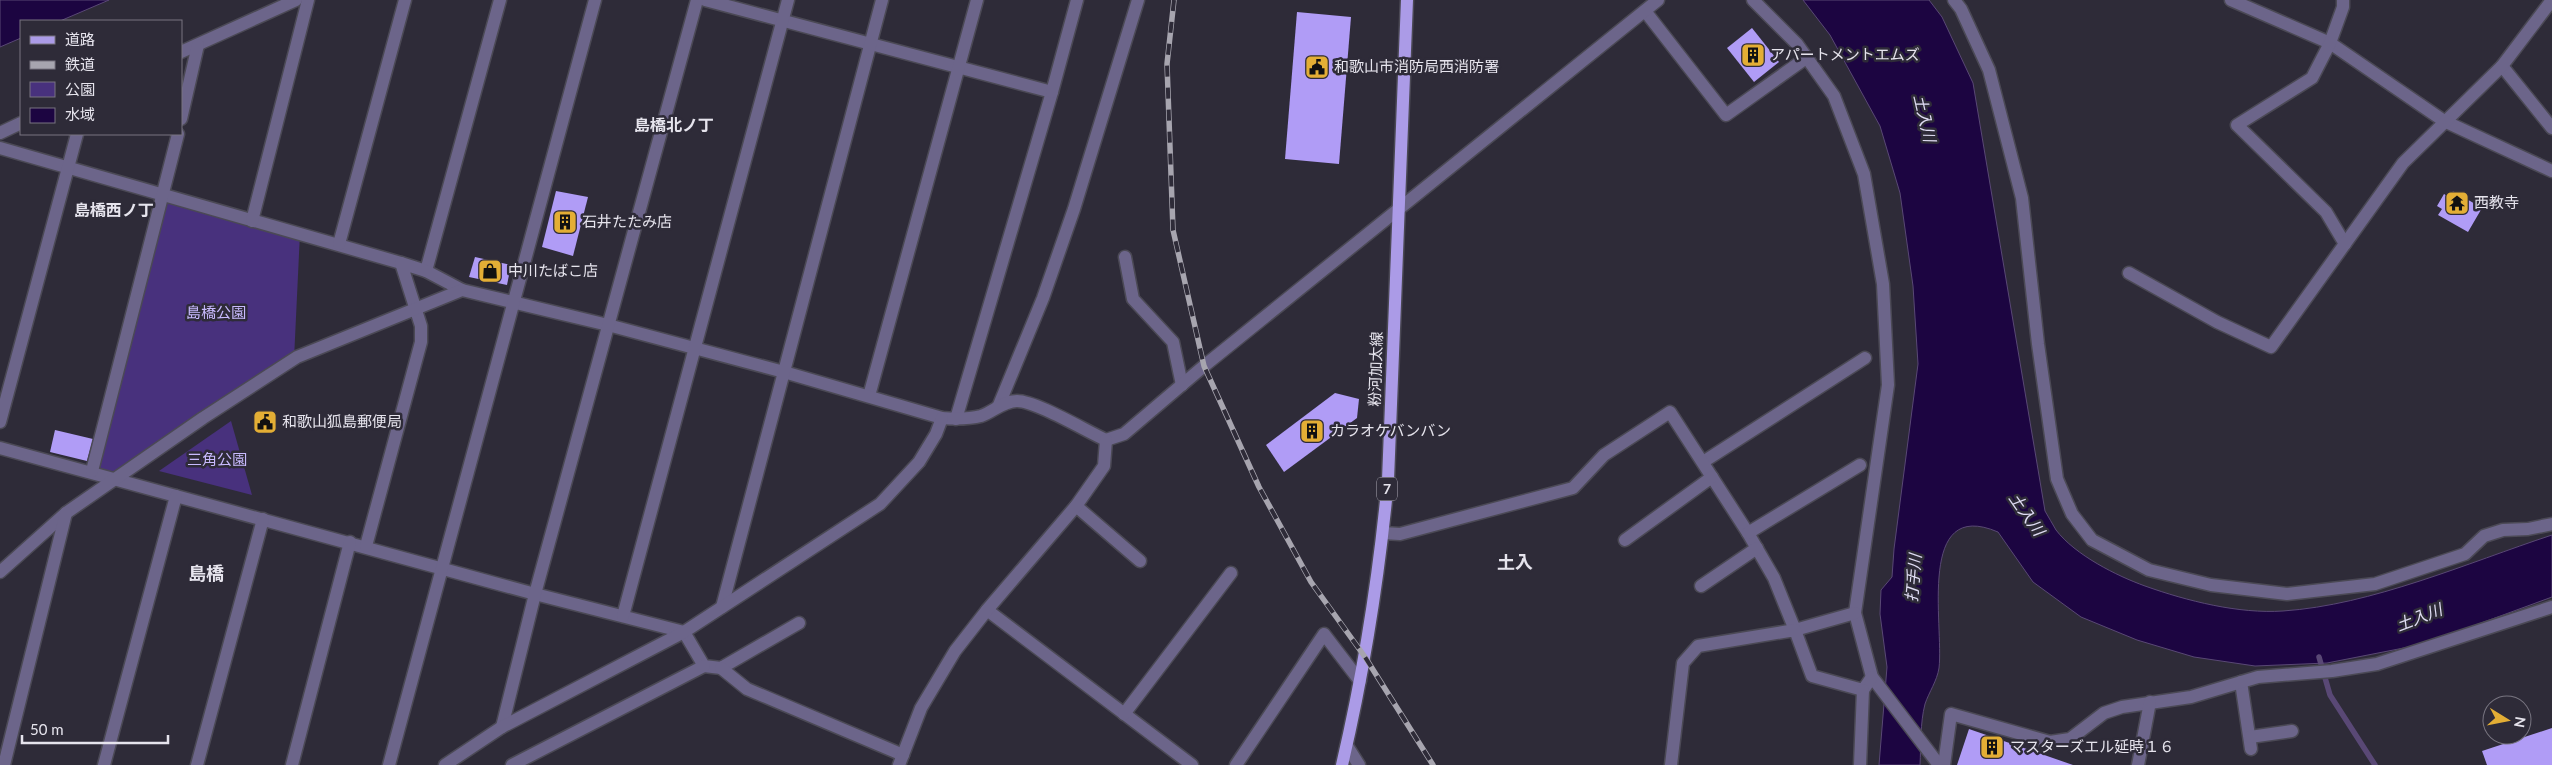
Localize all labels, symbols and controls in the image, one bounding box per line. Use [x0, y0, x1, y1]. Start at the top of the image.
legend [20, 20, 182, 135]
text: 道路 [65, 30, 95, 48]
building icon: アパートメントエムズ [1740, 42, 1766, 68]
place label: アパートメントエムズ [1770, 45, 1920, 63]
public building icon: 和歌山市消防局西消防署 [1304, 54, 1330, 80]
text: 鉄道 [65, 55, 95, 73]
place label: 和歌山市消防局西消防署 [1334, 57, 1499, 75]
text: 公園 [65, 80, 95, 98]
water label: 土入川 [1911, 92, 1941, 145]
text: 水域 [65, 105, 95, 123]
district label: 島橋北ノ丁 [634, 115, 714, 134]
temple icon: 西教寺 [2444, 190, 2470, 216]
place label: 西教寺 [2474, 193, 2519, 211]
district label: 島橋西ノ丁 [74, 200, 154, 219]
building icon: 石井たたみ店 [552, 209, 578, 235]
place label: 石井たたみ店 [582, 212, 672, 230]
shop icon: 中川たばこ店 [477, 258, 503, 284]
place label: 中川たばこ店 [508, 261, 598, 279]
park label: 島橋公園 [186, 303, 246, 321]
street label: 粉河加太線 [1365, 331, 1385, 407]
public building icon: 和歌山狐島郵便局 [252, 409, 278, 435]
place label: 和歌山狐島郵便局 [282, 412, 402, 430]
building icon: カラオケバンバン [1299, 418, 1325, 444]
place label: カラオケバンバン [1330, 421, 1451, 439]
park label: 三角公園 [187, 450, 247, 468]
road number: 7 [1377, 478, 1397, 500]
water label: 土入川 [2006, 489, 2050, 540]
district label: 土入 [1497, 551, 1533, 573]
water label: 打手川 [1901, 551, 1924, 603]
district label: 島橋 [188, 562, 224, 584]
water label: 土入川 [2393, 598, 2446, 634]
north arrow [2482, 695, 2532, 745]
scale bar [22, 712, 169, 744]
text: N [2511, 716, 2530, 729]
text: 50 m [30, 720, 64, 738]
building icon: マスターズエル延時１６ [1979, 734, 2005, 760]
place label: マスターズエル延時１６ [2010, 737, 2174, 755]

